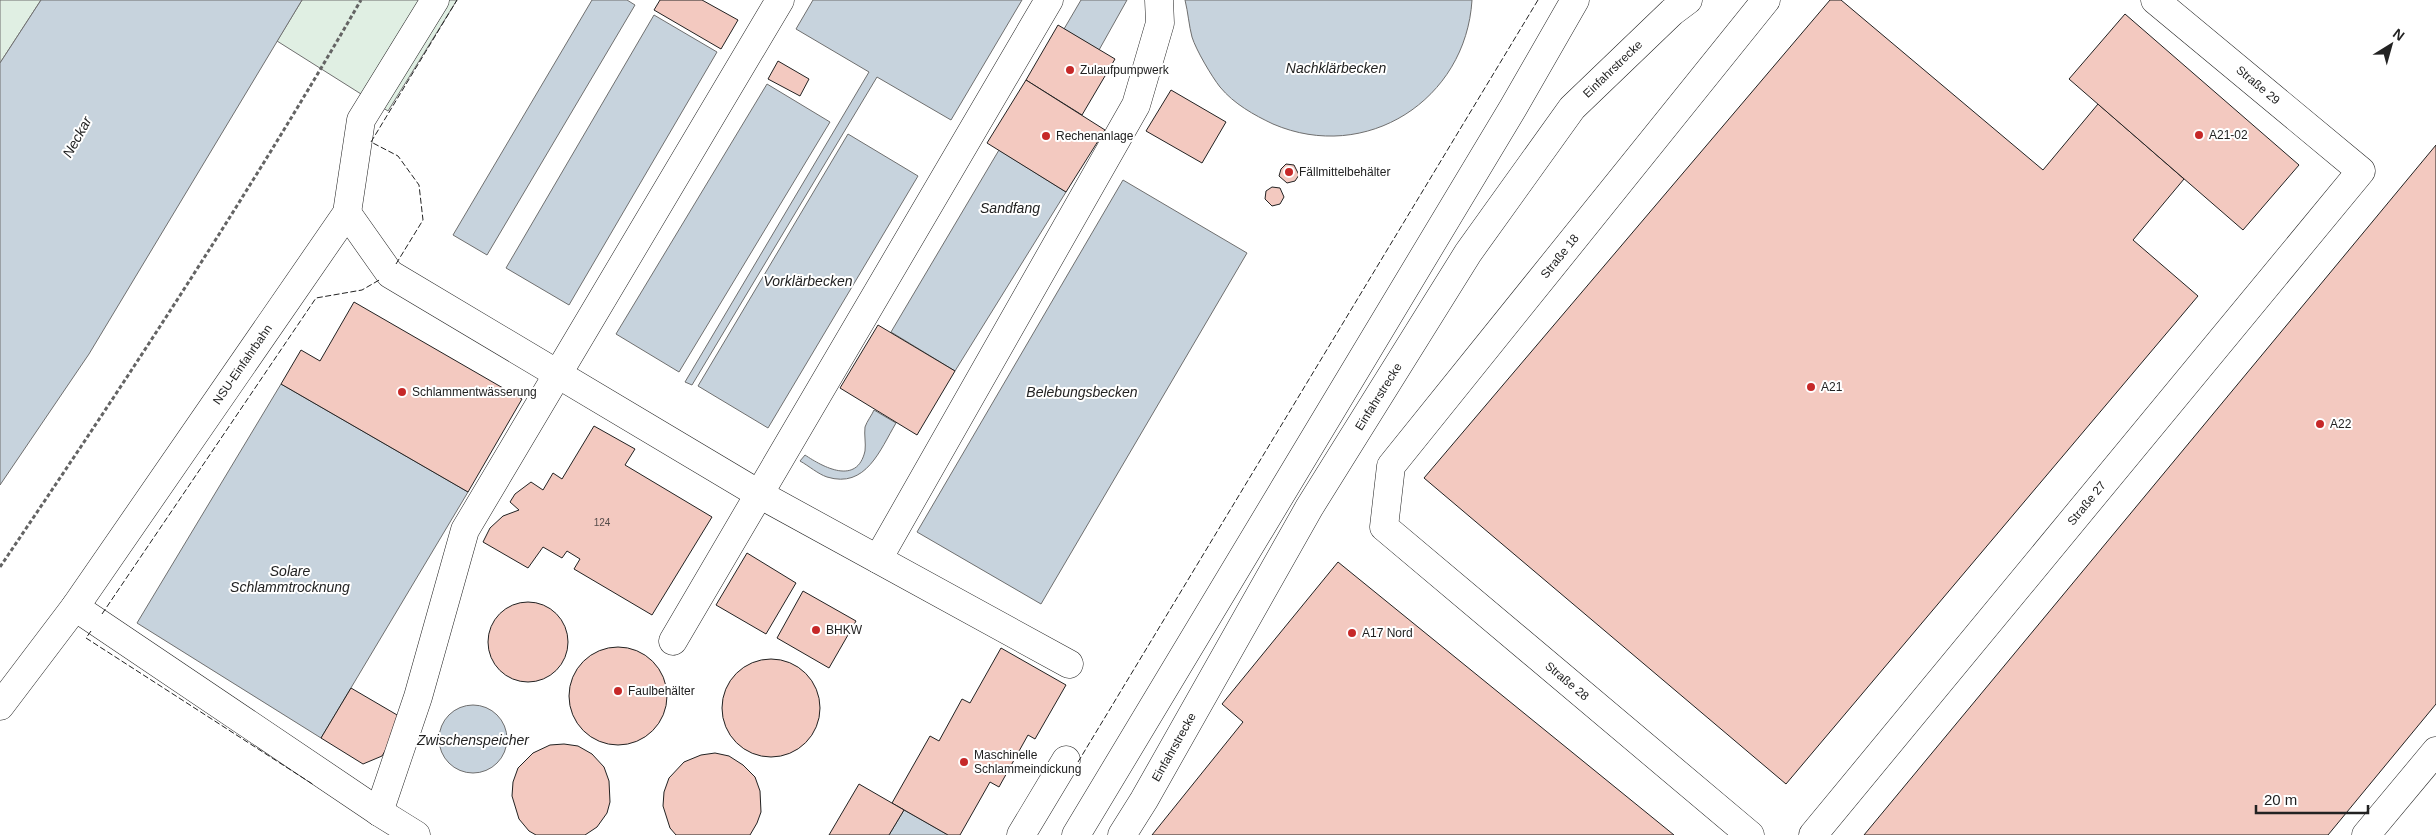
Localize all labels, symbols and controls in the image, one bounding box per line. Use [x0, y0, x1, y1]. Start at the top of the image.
north arrow [2366, 20, 2416, 70]
text: N [2390, 25, 2408, 44]
street label: Einfahrstrecke [1580, 37, 1645, 101]
water label: Nachklärbecken [1286, 60, 1386, 76]
place label: Zulaufpumpwerk [1080, 63, 1170, 77]
street label: Straße 29 [2233, 63, 2283, 108]
marker: Zulaufpumpwerk [1064, 64, 1076, 76]
water label: Neckar [59, 113, 95, 160]
place label: A21-02 [2209, 128, 2248, 142]
place label: Rechenanlage [1056, 129, 1134, 143]
marker: A21-02 [2193, 129, 2205, 141]
marker: Rechenanlage [1040, 130, 1052, 142]
place label: Fällmittelbehälter [1299, 165, 1390, 179]
marker: Fällmittelbehälter [1283, 166, 1295, 178]
water label: Sandfang [980, 200, 1040, 216]
street label: Straße 18 [1538, 231, 1582, 281]
water label: Vorklärbecken [764, 273, 853, 289]
street label: NSU-Einfahrbahn [210, 322, 275, 407]
street label: Einfahrstrecke [1352, 360, 1405, 433]
place label: A21 [1821, 380, 1843, 394]
marker: A21 [1805, 381, 1817, 393]
water label: Belebungsbecken [1026, 384, 1138, 400]
place label: Schlammentwässerung [412, 385, 537, 399]
marker: Schlammentwässerung [396, 386, 408, 398]
place label: A22 [2330, 417, 2352, 431]
marker: A22 [2314, 418, 2326, 430]
street label: Straße 27 [2065, 478, 2109, 528]
house number: 124 [594, 517, 611, 528]
water label: Solare Schlammtrocknung [230, 563, 350, 595]
place label: BHKW [826, 623, 863, 637]
marker: BHKW [810, 624, 822, 636]
place label: A17 Nord [1362, 626, 1413, 640]
marker: A17 Nord [1346, 627, 1358, 639]
street label: Straße 28 [1542, 659, 1592, 704]
place label: Faulbehälter [628, 684, 695, 698]
marker: Faulbehälter [612, 685, 624, 697]
street label: Einfahrstrecke [1149, 710, 1199, 784]
water label: Zwischenspeicher [416, 732, 530, 748]
place label: Maschinelle Schlammeindickung [974, 748, 1081, 776]
marker: Maschinelle Schlammeindickung [958, 756, 970, 768]
scale bar [2256, 782, 2368, 814]
text: 20 m [2264, 791, 2297, 808]

